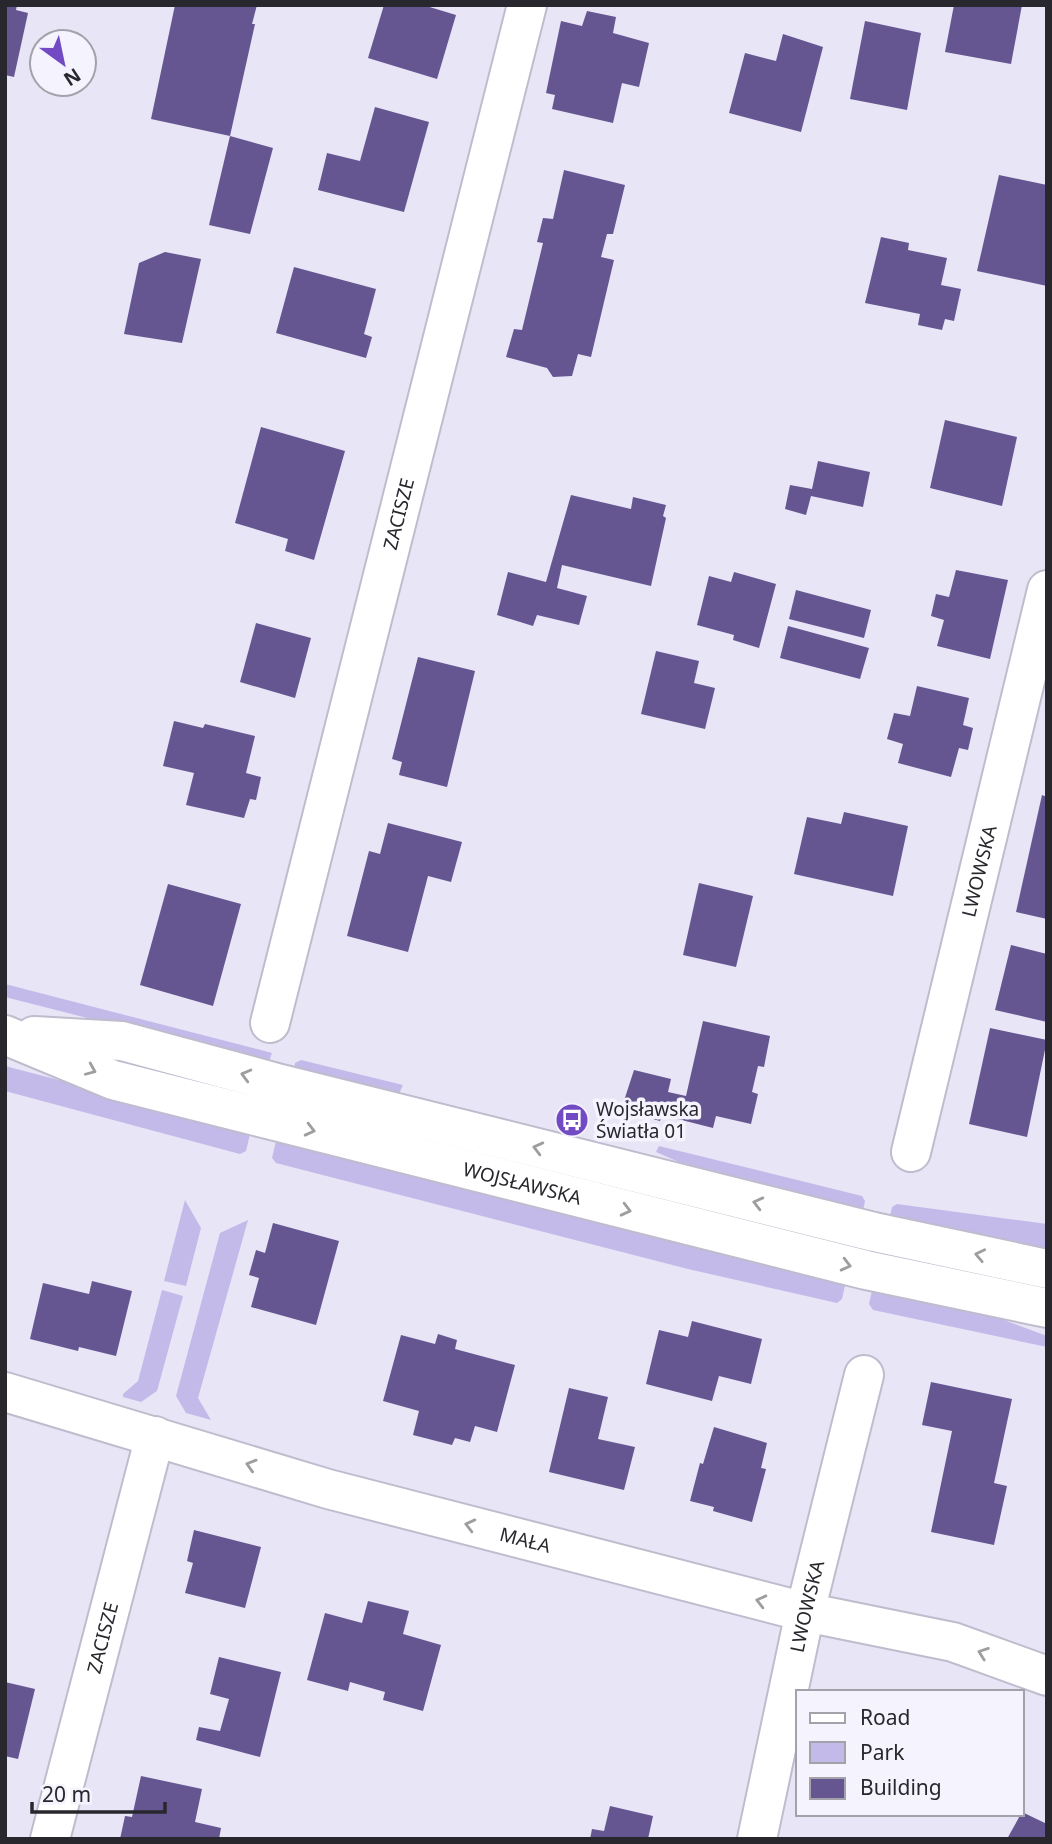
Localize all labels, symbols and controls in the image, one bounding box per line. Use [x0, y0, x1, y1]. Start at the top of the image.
north arrow [28, 28, 98, 98]
text: N [59, 62, 86, 92]
street label: ZACISZE [377, 475, 420, 553]
street label: LWOWSKA [955, 822, 1003, 920]
one-way arrow [84, 1062, 96, 1076]
one-way arrow [240, 1068, 252, 1083]
place label: Wojsławska Światła 01 [596, 1096, 699, 1144]
bus stop icon: Wojsławska Światła 01 [553, 1101, 591, 1139]
one-way arrow [304, 1122, 316, 1136]
one-way arrow [532, 1142, 544, 1156]
street label: WOJSŁAWSKA [460, 1156, 585, 1211]
one-way arrow [753, 1197, 765, 1211]
one-way arrow [620, 1202, 632, 1216]
one-way arrow [974, 1248, 986, 1263]
one-way arrow [840, 1257, 852, 1271]
one-way arrow [245, 1459, 257, 1474]
one-way arrow [464, 1519, 476, 1534]
street label: MAŁA [497, 1521, 554, 1559]
street label: LWOWSKA [784, 1557, 831, 1655]
one-way arrow [756, 1595, 768, 1609]
street label: ZACISZE [81, 1599, 124, 1676]
one-way arrow [977, 1647, 989, 1661]
legend [796, 1690, 1024, 1816]
text: Road [860, 1703, 910, 1731]
text: Park [860, 1738, 905, 1766]
scale bar [32, 1770, 164, 1814]
text: Building [860, 1773, 942, 1801]
text: 20 m [42, 1780, 91, 1808]

